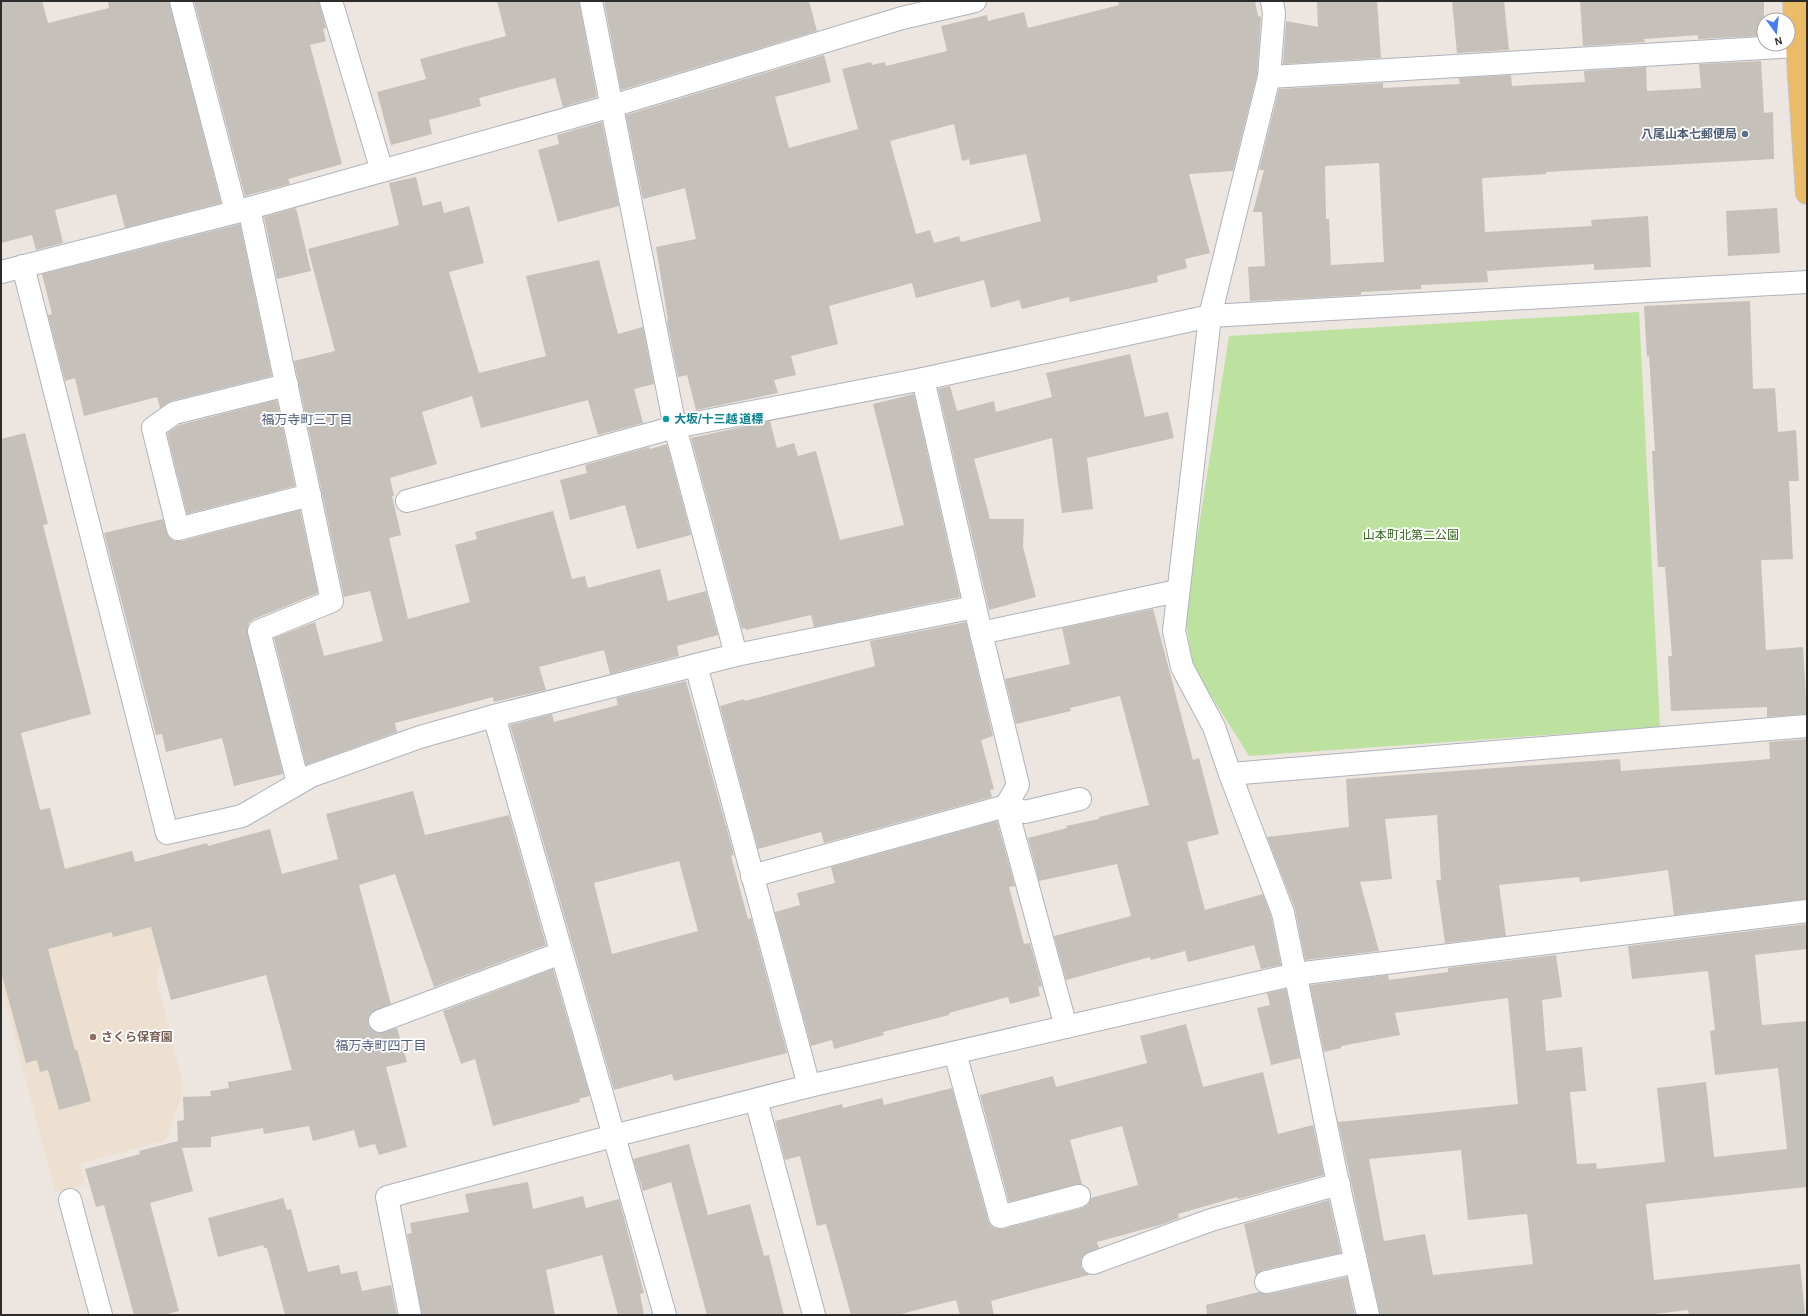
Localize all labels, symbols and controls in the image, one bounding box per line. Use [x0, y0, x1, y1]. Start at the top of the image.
north arrow [1756, 12, 1796, 52]
text: N [1773, 35, 1784, 47]
place label: 八尾山本七郵便局 [1641, 127, 1737, 140]
marker: 八尾山本七郵便局 [1740, 129, 1750, 139]
place label: 大坂/十三越 道標 [674, 412, 763, 425]
district label: 福万寺町三丁目 [261, 413, 353, 427]
marker: 大坂/十三越 道標 [661, 414, 671, 424]
park label: 山本町北第二公園 [1363, 528, 1459, 541]
place label: さくら保育園 [101, 1030, 173, 1043]
marker: さくら保育園 [88, 1032, 98, 1042]
district label: 福万寺町四丁目 [335, 1039, 427, 1053]

